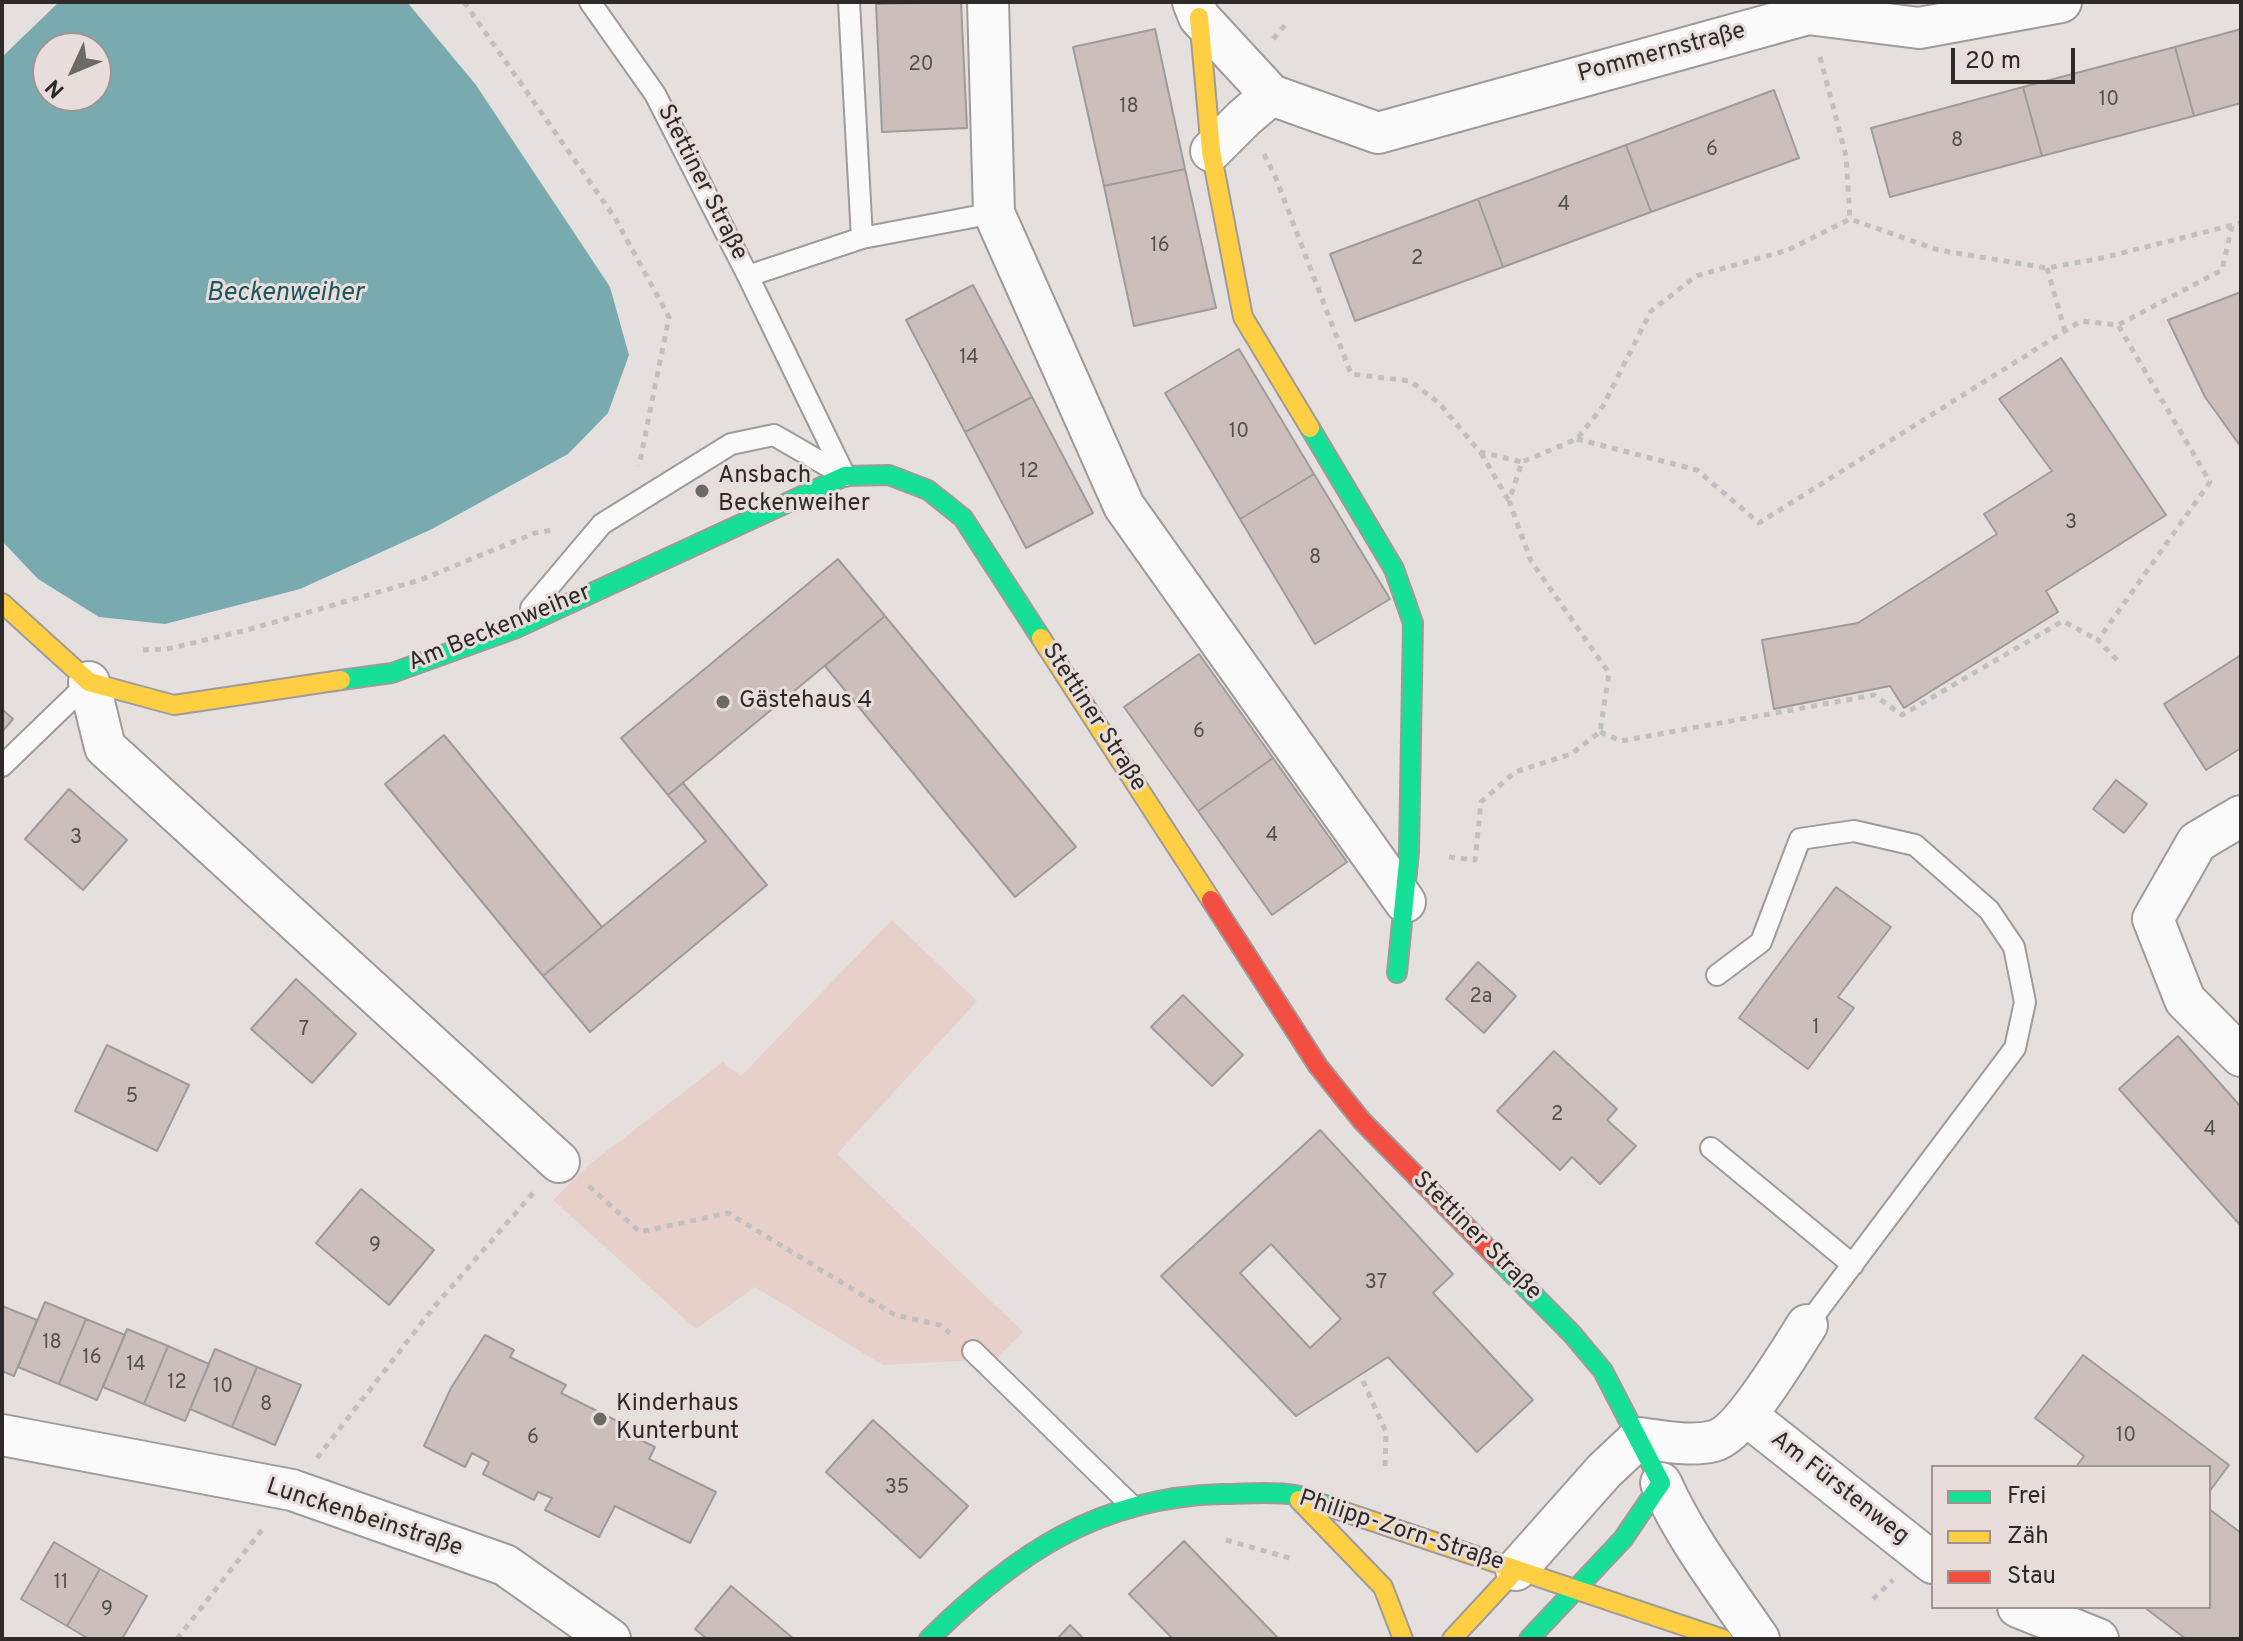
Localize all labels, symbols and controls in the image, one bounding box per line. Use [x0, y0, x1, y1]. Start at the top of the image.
street label: Pommernstraße [1575, 18, 1749, 90]
north arrow [32, 32, 112, 112]
scale bar [1955, 32, 2079, 82]
text: 20 m [1965, 47, 2021, 77]
house number: 20 [908, 54, 934, 78]
text: N [41, 73, 71, 103]
house number: 10 [2099, 89, 2119, 113]
house number: 18 [1119, 96, 1139, 120]
street label: Stettiner Straße [649, 100, 753, 266]
house number: 8 [1951, 130, 1963, 154]
house number: 6 [1706, 139, 1718, 163]
house number: 4 [1558, 194, 1570, 218]
house number: 16 [1150, 235, 1170, 259]
house number: 2 [1411, 248, 1423, 272]
water label: Beckenweiher [206, 279, 364, 311]
house number: 14 [959, 347, 979, 371]
house number: 10 [1229, 421, 1249, 445]
house number: 12 [1019, 461, 1039, 485]
place label: Ansbach Beckenweiher [718, 463, 870, 519]
marker: Ansbach Beckenweiher [693, 482, 711, 500]
house number: 3 [2065, 512, 2077, 536]
house number: 8 [1309, 547, 1321, 571]
street label: Am Beckenweiher [405, 579, 595, 679]
street label: Stettiner Straße [1034, 638, 1152, 798]
place label: Gästehaus 4 [739, 688, 872, 716]
marker: Gästehaus 4 [714, 693, 732, 711]
house number: 6 [1193, 721, 1205, 745]
house number: 4 [1266, 825, 1278, 849]
house number: 3 [70, 827, 82, 851]
house number: 2a [1470, 986, 1492, 1010]
house number: 1 [1812, 1017, 1820, 1041]
house number: 7 [299, 1019, 309, 1043]
house number: 5 [126, 1086, 138, 1110]
house number: 2 [1551, 1104, 1563, 1128]
house number: 4 [2204, 1119, 2216, 1143]
street label: Stettiner Straße [1405, 1166, 1547, 1308]
house number: 9 [369, 1235, 381, 1259]
house number: 37 [1365, 1272, 1387, 1296]
house number: 18 [42, 1332, 62, 1356]
house number: 16 [82, 1347, 102, 1371]
house number: 14 [126, 1354, 146, 1378]
house number: 12 [167, 1372, 187, 1396]
house number: 10 [213, 1376, 233, 1400]
place label: Kinderhaus Kunterbunt [616, 1391, 739, 1447]
house number: 8 [260, 1394, 272, 1418]
marker: Kinderhaus Kunterbunt [591, 1410, 609, 1428]
house number: 10 [2116, 1425, 2136, 1449]
street label: Am Fürstenweg [1764, 1426, 1914, 1552]
house number: 6 [527, 1427, 539, 1451]
legend [1931, 1465, 2211, 1609]
street label: Lunckenbeinstraße [262, 1474, 466, 1564]
house number: 35 [885, 1477, 909, 1501]
text: Frei [2007, 1482, 2046, 1512]
street label: Philipp-Zorn-Straße [1295, 1485, 1507, 1579]
text: Zäh [2007, 1522, 2049, 1552]
text: Stau [2007, 1562, 2056, 1592]
house number: 11 [54, 1572, 68, 1596]
house number: 9 [101, 1599, 113, 1623]

